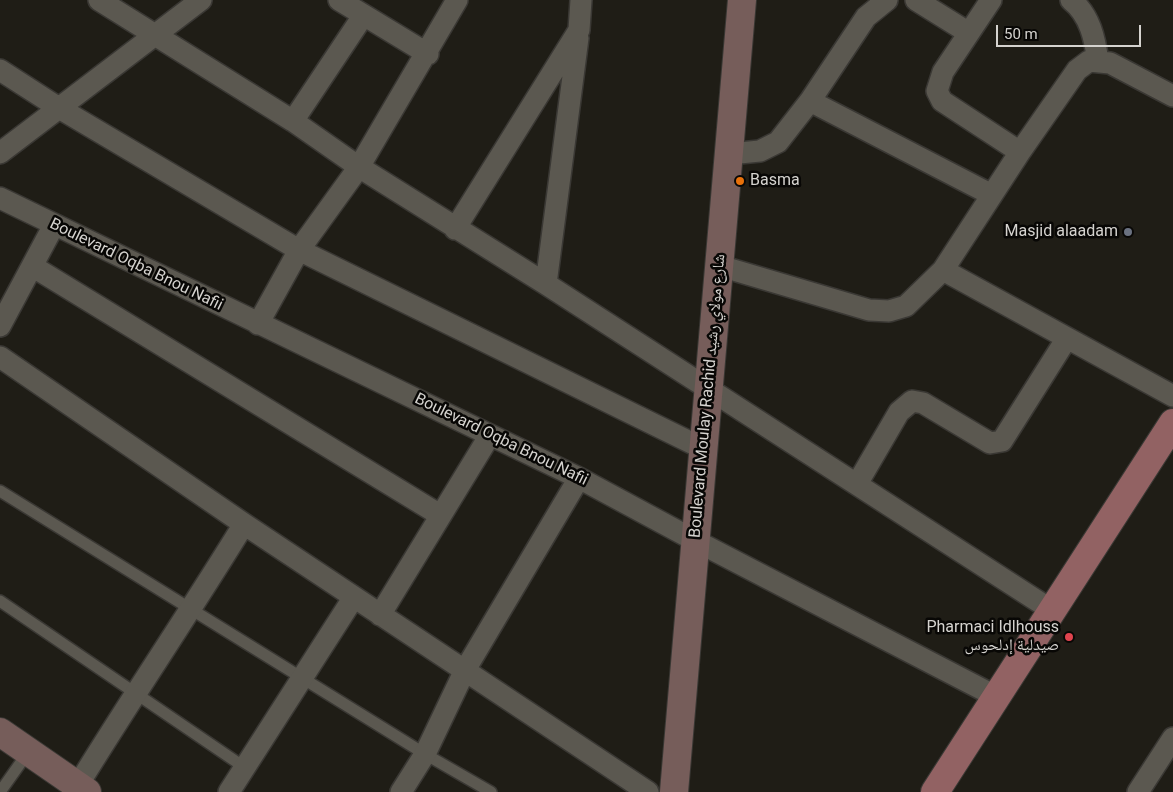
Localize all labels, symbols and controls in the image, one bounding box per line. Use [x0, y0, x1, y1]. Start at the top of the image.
scale bar [998, 15, 1143, 47]
text: 50 m [1004, 25, 1038, 43]
place label: Basma [750, 171, 800, 191]
marker: Basma [734, 175, 746, 187]
street label: Boulevard Oqba Bnou Nafii [46, 215, 226, 315]
place label: Masjid alaadam [1005, 222, 1118, 242]
marker: Masjid alaadam [1122, 226, 1134, 238]
street label: Boulevard Moulay Rachid شارع مولاي رشيد [686, 253, 730, 539]
street label: Boulevard Oqba Bnou Nafii [411, 390, 591, 490]
place label: Pharmaci Idlhouss صيدلية إدلحوس [926, 618, 1059, 656]
marker: Pharmaci Idlhouss صيدلية إدلحوس [1063, 631, 1075, 643]

